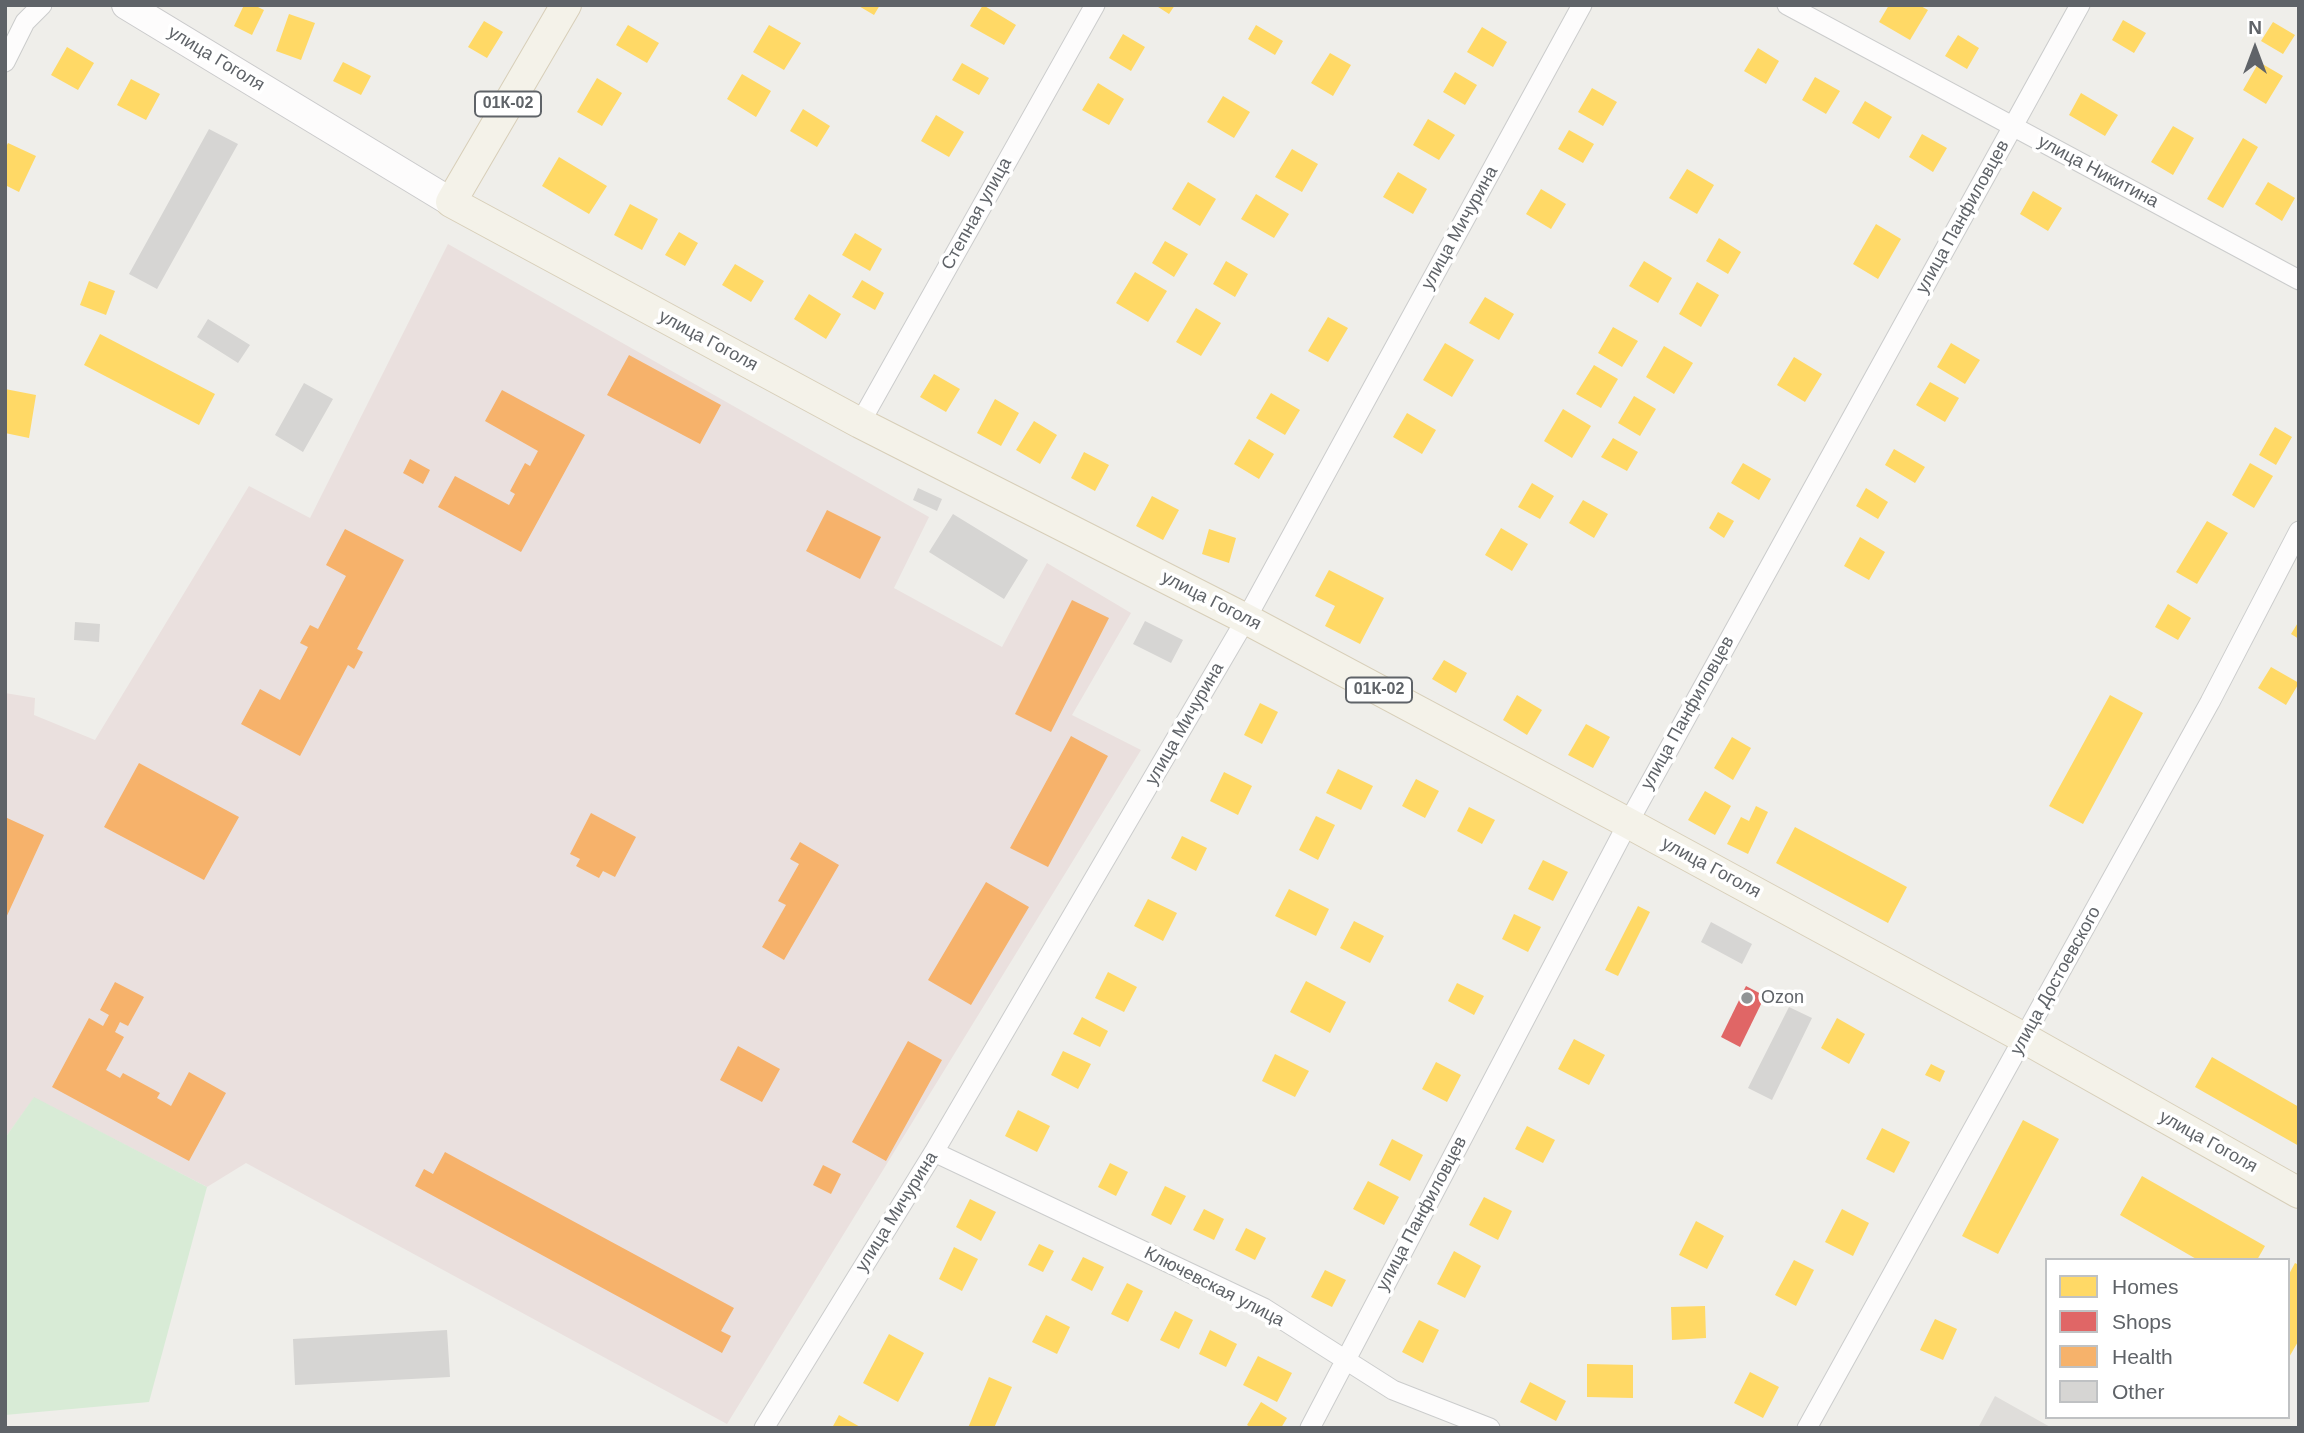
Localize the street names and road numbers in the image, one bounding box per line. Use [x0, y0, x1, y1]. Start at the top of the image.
street label: улица Гоголя [164, 22, 268, 96]
road number: 01К-02 [475, 92, 541, 116]
street label: улица Никитина [2034, 131, 2162, 213]
street label: улица Панфиловцев [1912, 136, 2014, 298]
street label: Степная улица [937, 154, 1017, 274]
street label: улица Мичурина [1417, 163, 1503, 293]
street label: улица Гоголя [655, 306, 761, 376]
street label: улица Гоголя [1158, 567, 1264, 635]
street label: улица Панфиловцев [1637, 632, 1739, 794]
street label: улица Мичурина [1141, 659, 1229, 789]
road number: 01К-02 [1346, 678, 1412, 702]
street label: улица Гоголя [1658, 833, 1764, 903]
street label: улица Достоевского [2006, 903, 2106, 1059]
street label: улица Гоголя [2155, 1106, 2261, 1178]
street label: улица Панфиловцев [1372, 1133, 1472, 1295]
street label: улица Мичурина [851, 1148, 943, 1276]
street label: Ключевская улица [1140, 1242, 1288, 1332]

